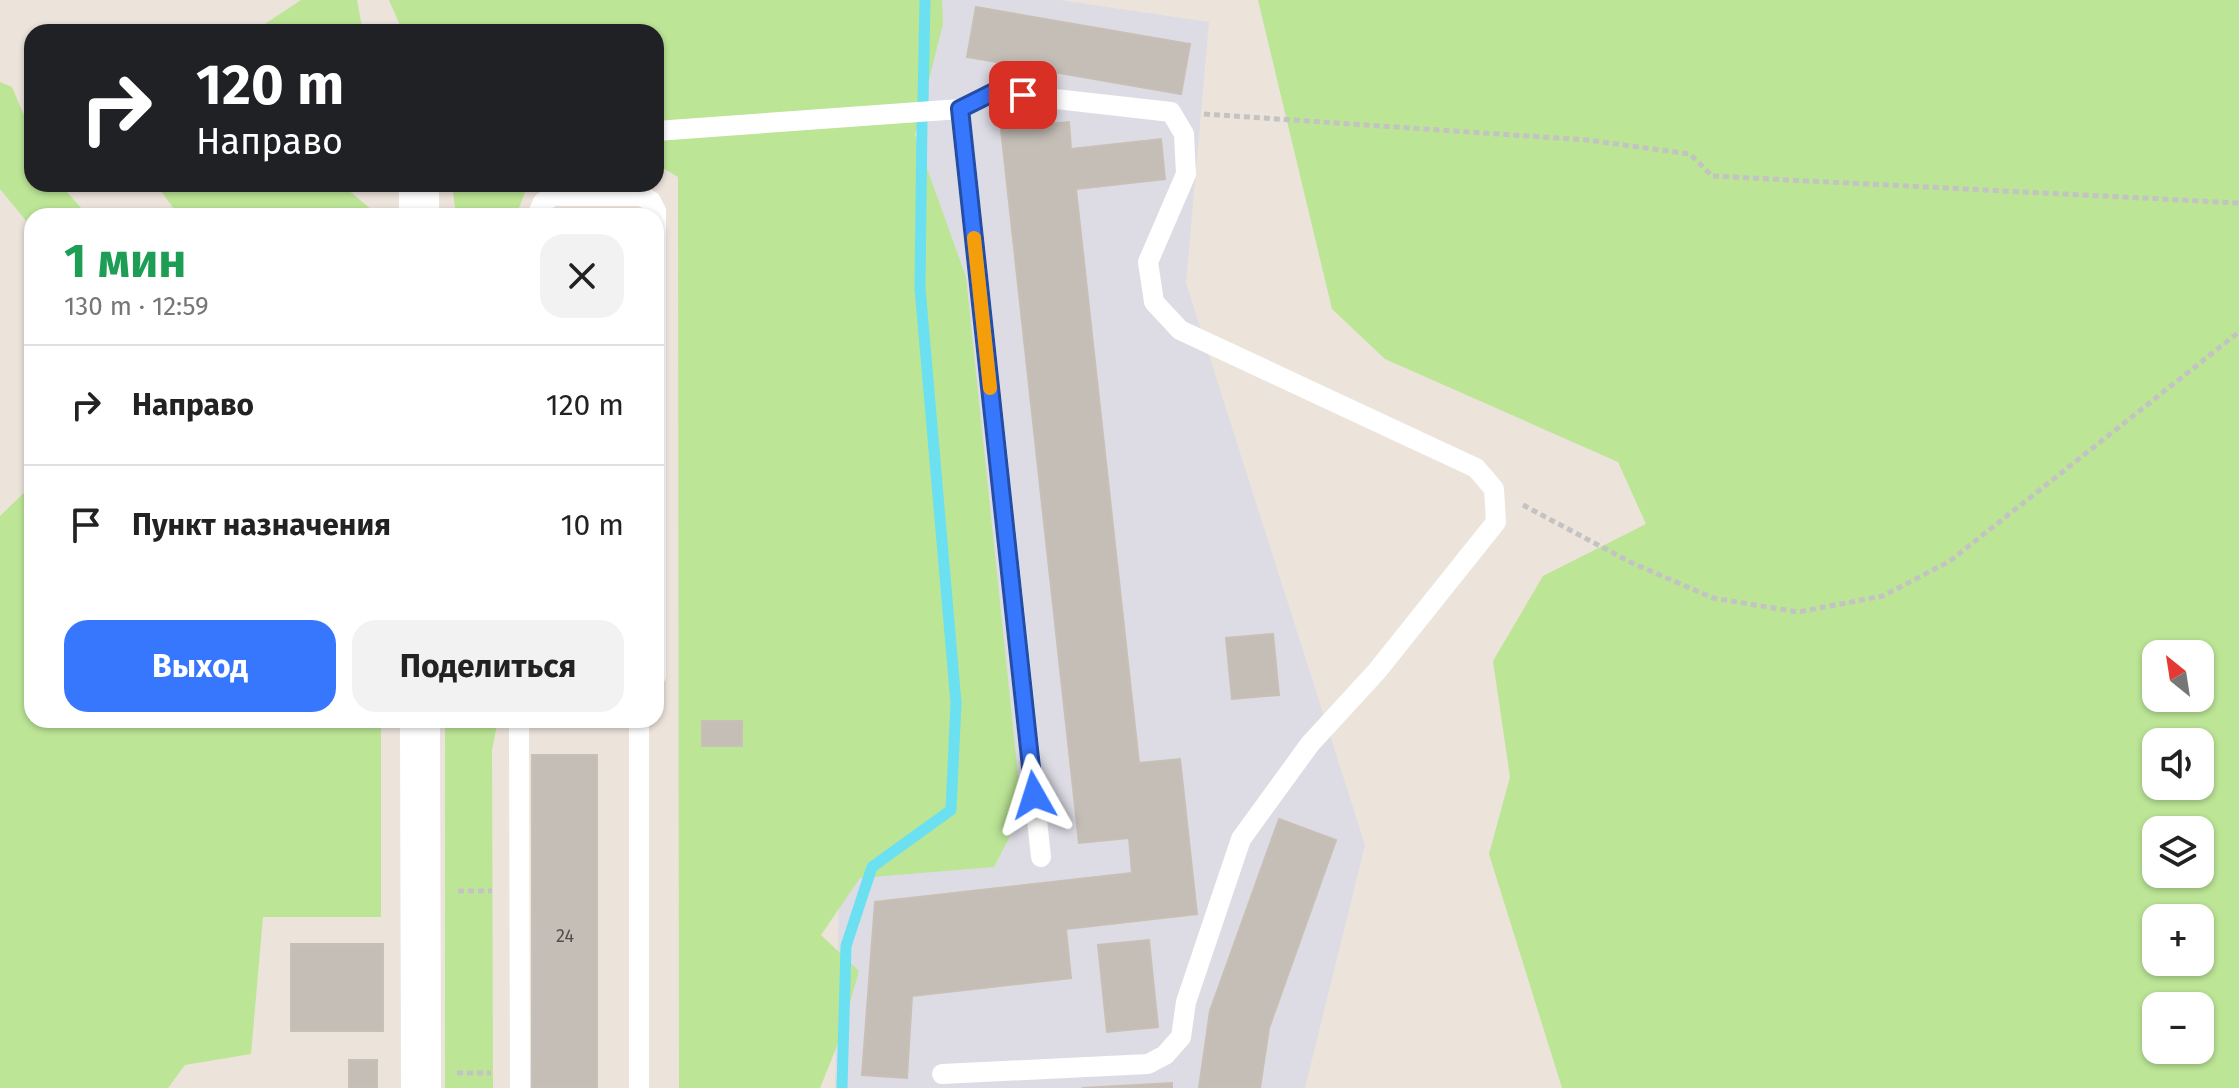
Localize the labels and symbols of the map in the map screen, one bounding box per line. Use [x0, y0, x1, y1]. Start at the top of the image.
pin [989, 61, 1057, 129]
north arrow [2142, 640, 2214, 712]
position arrow [992, 753, 1076, 837]
house number: 24 [556, 925, 574, 947]

